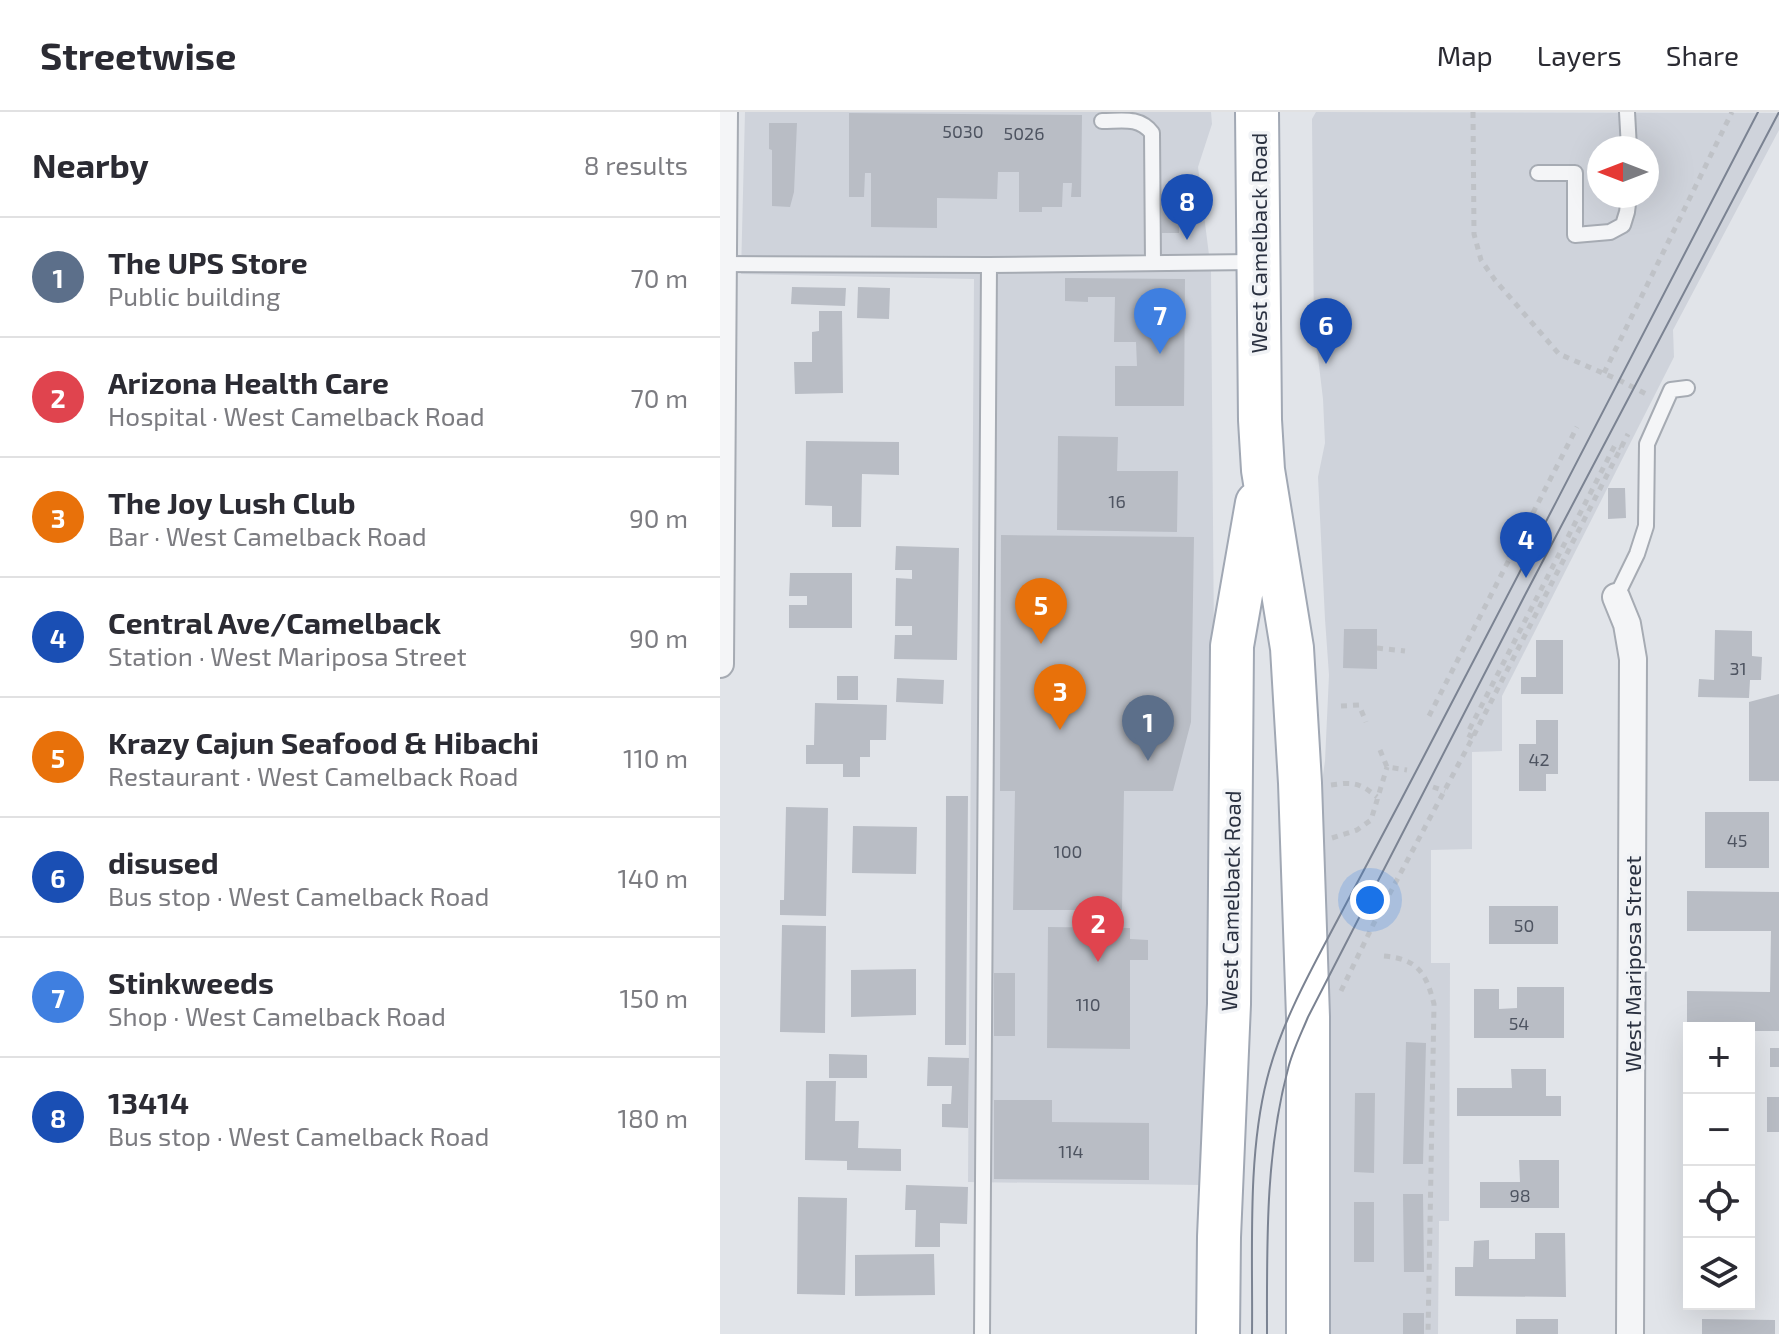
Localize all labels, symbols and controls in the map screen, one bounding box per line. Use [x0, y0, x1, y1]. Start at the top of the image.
text: Streetwise [40, 32, 236, 78]
text: Map [1437, 38, 1493, 72]
text: Layers [1537, 38, 1622, 72]
text: Share [1666, 38, 1739, 72]
house number: 5030 [942, 120, 984, 142]
house number: 5026 [1004, 122, 1044, 144]
street label: West Camelback Road [1245, 133, 1271, 353]
north arrow [1587, 136, 1659, 208]
text: Nearby [32, 144, 149, 185]
text: 8 results [584, 149, 688, 180]
pin: 8 [1161, 174, 1213, 240]
text: The UPS Store [108, 244, 308, 280]
text: 1 [52, 262, 64, 293]
text: 70 m [630, 262, 688, 293]
text: Public building [108, 280, 280, 311]
pin: 7 [1134, 288, 1186, 354]
pin: 6 [1300, 298, 1352, 364]
text: Arizona Health Care [108, 364, 389, 400]
text: 2 [50, 382, 66, 413]
text: 70 m [630, 382, 688, 413]
text: Hospital · West Camelback Road [108, 400, 485, 431]
text: The Joy Lush Club [108, 484, 356, 520]
house number: 16 [1108, 490, 1126, 512]
text: 3 [51, 502, 65, 533]
text: 90 m [629, 502, 688, 533]
pin: 4 [1500, 512, 1552, 578]
text: Bar · West Camelback Road [108, 520, 427, 551]
pin: 5 [1015, 578, 1067, 644]
text: Central Ave/Camelback [108, 604, 441, 640]
text: 4 [50, 622, 66, 653]
text: 90 m [629, 622, 688, 653]
text: Station · West Mariposa Street [108, 640, 467, 671]
house number: 31 [1729, 657, 1747, 679]
pin: 3 [1034, 664, 1086, 730]
pin: 1 [1122, 695, 1174, 761]
text: Krazy Cajun Seafood & Hibachi [108, 724, 539, 760]
text: 5 [51, 742, 65, 773]
text: 110 m [623, 742, 688, 773]
house number: 42 [1528, 748, 1550, 770]
text: Restaurant · West Camelback Road [108, 760, 518, 791]
street label: West Camelback Road [1215, 790, 1245, 1012]
house number: 45 [1727, 829, 1747, 851]
house number: 100 [1054, 840, 1082, 862]
text: disused [108, 844, 219, 880]
street label: West Mariposa Street [1619, 856, 1645, 1072]
text: 6 [50, 862, 66, 893]
text: 140 m [617, 862, 688, 893]
text: Bus stop · West Camelback Road [108, 880, 489, 911]
your location [1350, 880, 1390, 920]
pin: 2 [1072, 896, 1124, 962]
house number: 50 [1514, 914, 1534, 936]
text: Stinkweeds [108, 964, 274, 1000]
text: 7 [51, 982, 65, 1013]
text: 150 m [619, 982, 688, 1013]
house number: 110 [1075, 993, 1101, 1015]
text: Shop · West Camelback Road [108, 1000, 446, 1031]
house number: 54 [1509, 1012, 1529, 1034]
map controls [1683, 1022, 1755, 1310]
button: + [1683, 1022, 1755, 1094]
text: 13414 [108, 1084, 189, 1120]
button: − [1683, 1094, 1755, 1166]
text: 8 [50, 1102, 66, 1133]
text: 180 m [618, 1102, 688, 1133]
text: Bus stop · West Camelback Road [108, 1120, 489, 1151]
house number: 114 [1058, 1140, 1084, 1162]
button: locate [1683, 1166, 1755, 1238]
house number: 98 [1509, 1184, 1531, 1206]
button: layers [1683, 1238, 1755, 1310]

